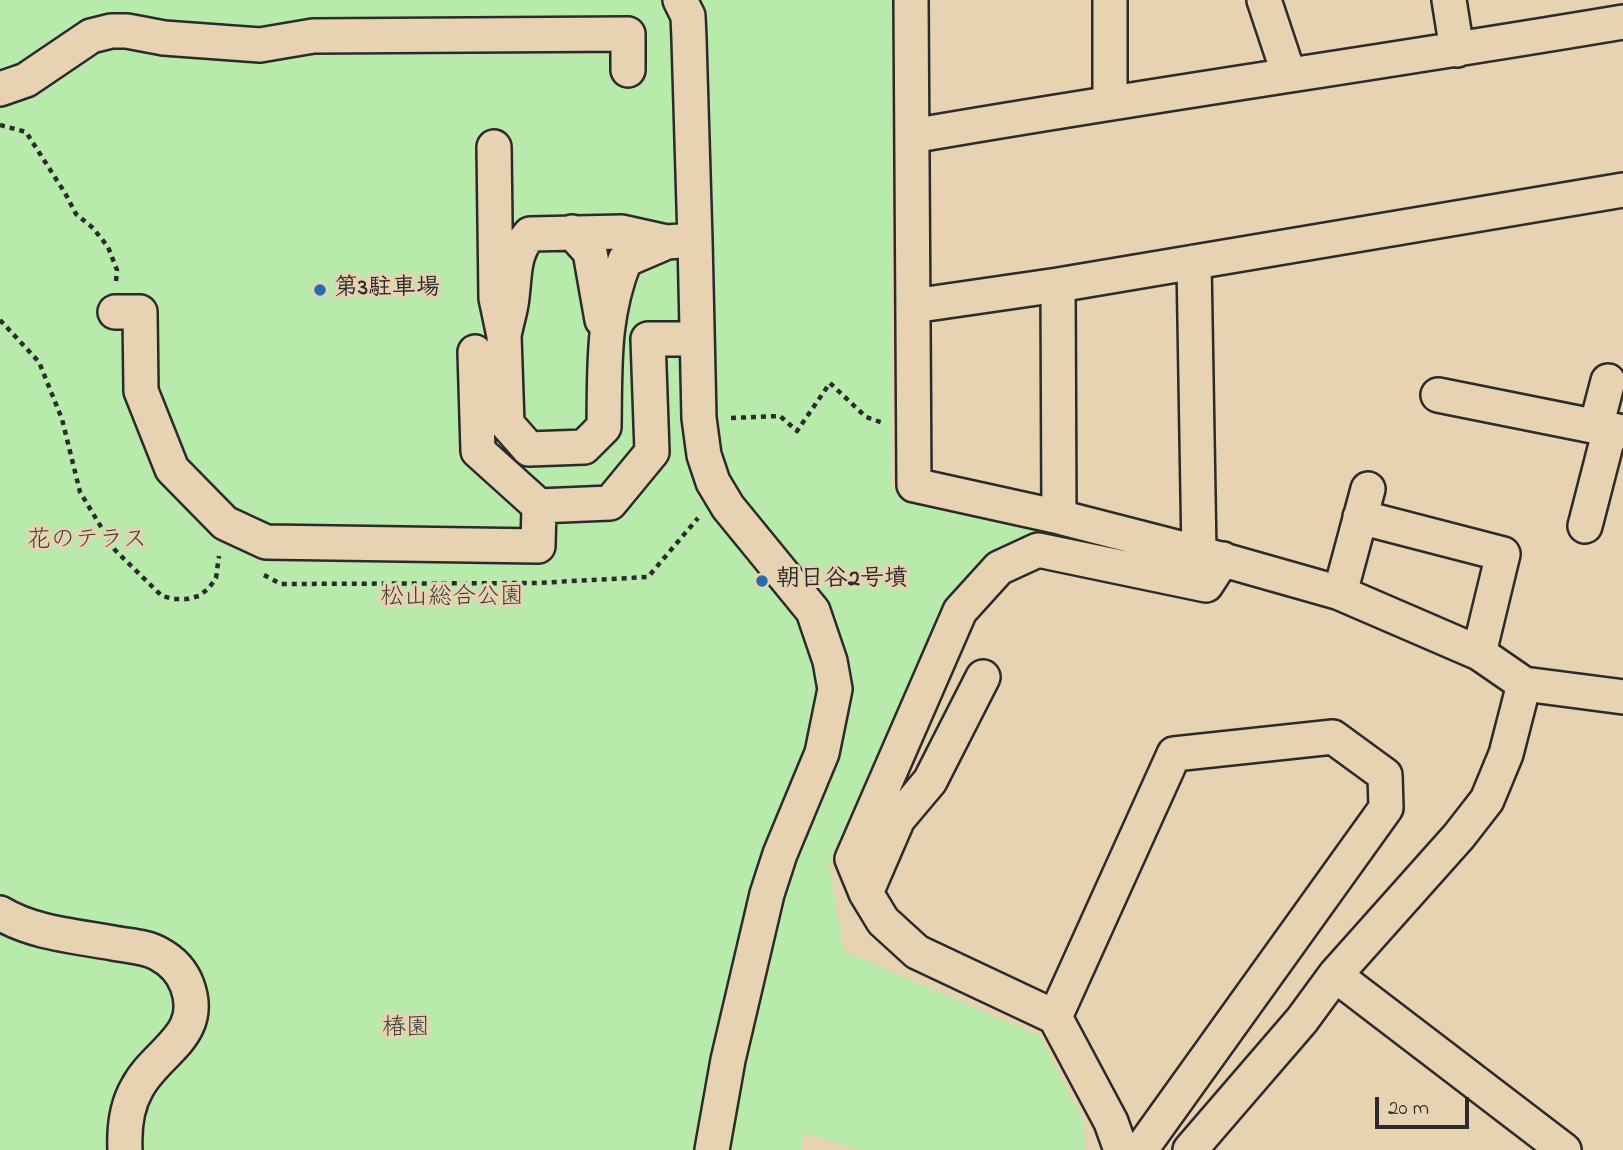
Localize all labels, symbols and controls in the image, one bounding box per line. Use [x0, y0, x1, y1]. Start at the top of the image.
place label: 第3駐車場 [334, 276, 440, 304]
marker: 第3駐車場 [312, 282, 328, 298]
park label: 花のテラス [27, 528, 147, 556]
place label: 朝日谷2号墳 [776, 567, 908, 595]
marker: 朝日谷2号墳 [754, 573, 770, 589]
park label: 松山総合公園 [380, 585, 524, 613]
park label: 椿園 [382, 1016, 430, 1044]
scale bar [1378, 1084, 1472, 1128]
text: 20 m [1388, 1094, 1429, 1124]

